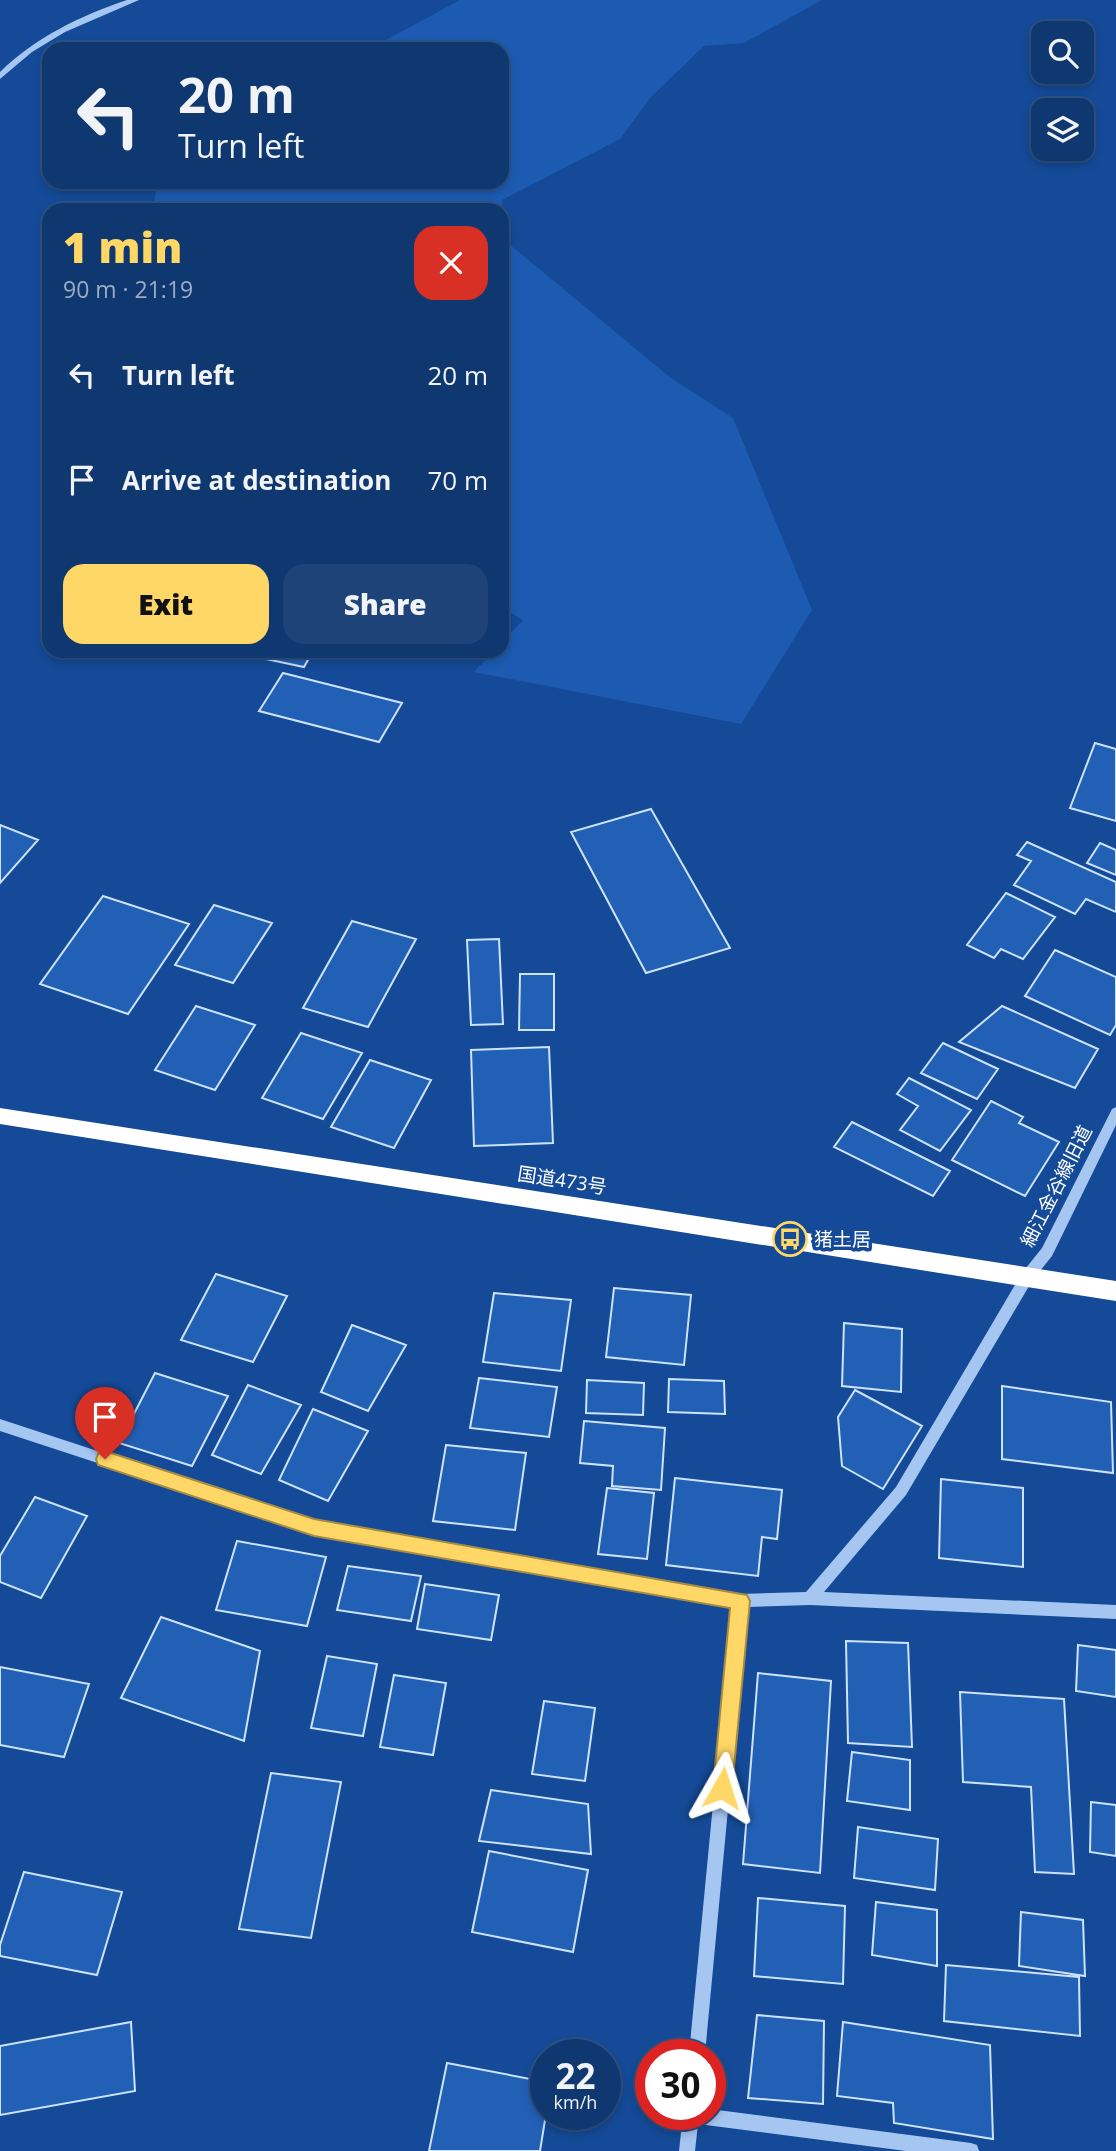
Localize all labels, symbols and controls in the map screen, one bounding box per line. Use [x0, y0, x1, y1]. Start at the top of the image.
map controls [1031, 21, 1094, 161]
button: search [1031, 21, 1094, 84]
text: 20 m [178, 61, 295, 127]
icon: left [63, 70, 154, 161]
button: layers [1031, 98, 1094, 161]
text: Turn left [178, 124, 304, 167]
text: 1 min [63, 218, 182, 275]
button: close [414, 226, 488, 300]
text: 90 m · 21:19 [63, 273, 193, 305]
icon: left [63, 356, 101, 394]
text: Turn left [122, 357, 234, 393]
text: 20 m [427, 357, 488, 393]
icon: arrive [63, 461, 101, 499]
text: Arrive at destination [122, 462, 391, 498]
text: 70 m [427, 462, 488, 498]
button: Exit [63, 564, 269, 644]
button: Share [283, 564, 488, 644]
street label: 細江金谷線旧道 [1014, 1121, 1098, 1251]
street label: 国道473号 [516, 1160, 608, 1200]
bus stop icon: 猪土居 [771, 1220, 809, 1258]
place label: 猪土居 [814, 1226, 871, 1252]
pin [75, 1387, 135, 1459]
icon: arrive [86, 1398, 124, 1436]
position arrow [685, 1751, 759, 1825]
speed limit sign: 30 [635, 2039, 726, 2130]
text: 22 [555, 2052, 596, 2099]
text: km/h [554, 2090, 597, 2114]

